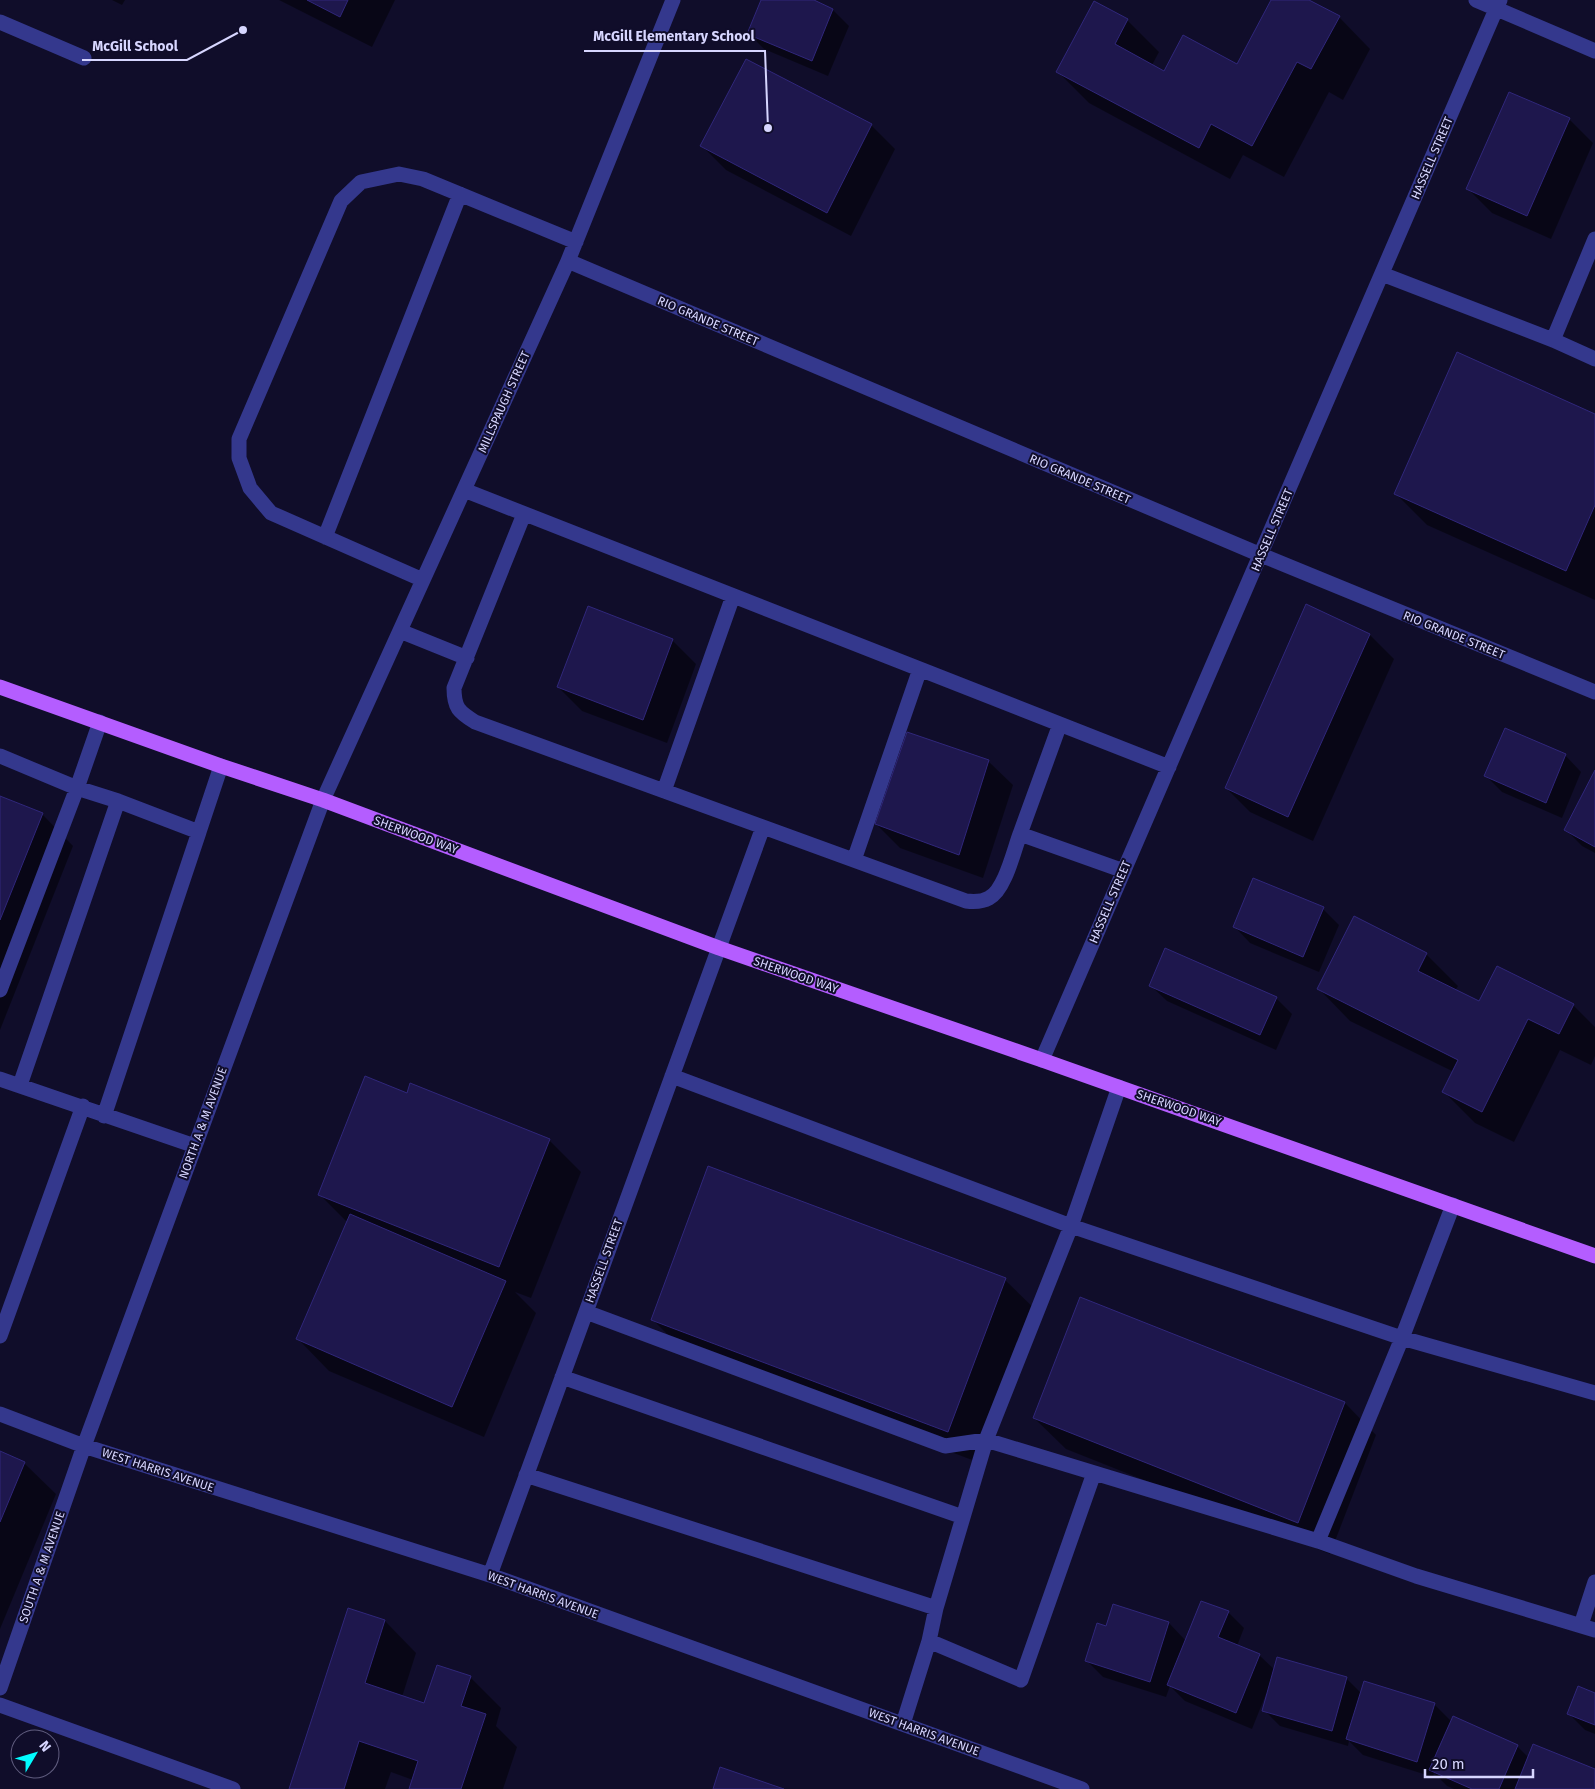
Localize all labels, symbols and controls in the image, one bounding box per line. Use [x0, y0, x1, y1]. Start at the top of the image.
callout: McGill Elementary School [584, 22, 765, 51]
text: McGill Elementary School [593, 28, 756, 45]
callout: McGill School [82, 31, 187, 60]
text: McGill School [92, 38, 179, 55]
street label: HASSELL STREET [1408, 114, 1456, 201]
street label: RIO GRANDE STREET [655, 293, 761, 349]
street label: MILLSPAUGH STREET [475, 348, 533, 455]
street label: RIO GRANDE STREET [1027, 451, 1133, 507]
street label: HASSELL STREET [1248, 486, 1296, 573]
street label: RIO GRANDE STREET [1401, 608, 1508, 662]
street label: SHERWOOD WAY [372, 813, 460, 857]
street label: HASSELL STREET [1086, 858, 1134, 945]
street label: SHERWOOD WAY [752, 954, 841, 996]
street label: NORTH A & M AVENUE [176, 1065, 230, 1181]
street label: SHERWOOD WAY [1135, 1087, 1224, 1129]
street label: HASSELL STREET [582, 1216, 626, 1305]
street label: WEST HARRIS AVENUE [100, 1445, 216, 1495]
street label: SOUTH A & M AVENUE [16, 1509, 68, 1625]
street label: WEST HARRIS AVENUE [486, 1568, 600, 1622]
street label: WEST HARRIS AVENUE [867, 1705, 981, 1759]
north arrow [10, 1729, 60, 1779]
text: N [35, 1737, 54, 1755]
scale bar [1425, 1746, 1532, 1778]
text: 20 m [1432, 1755, 1465, 1773]

